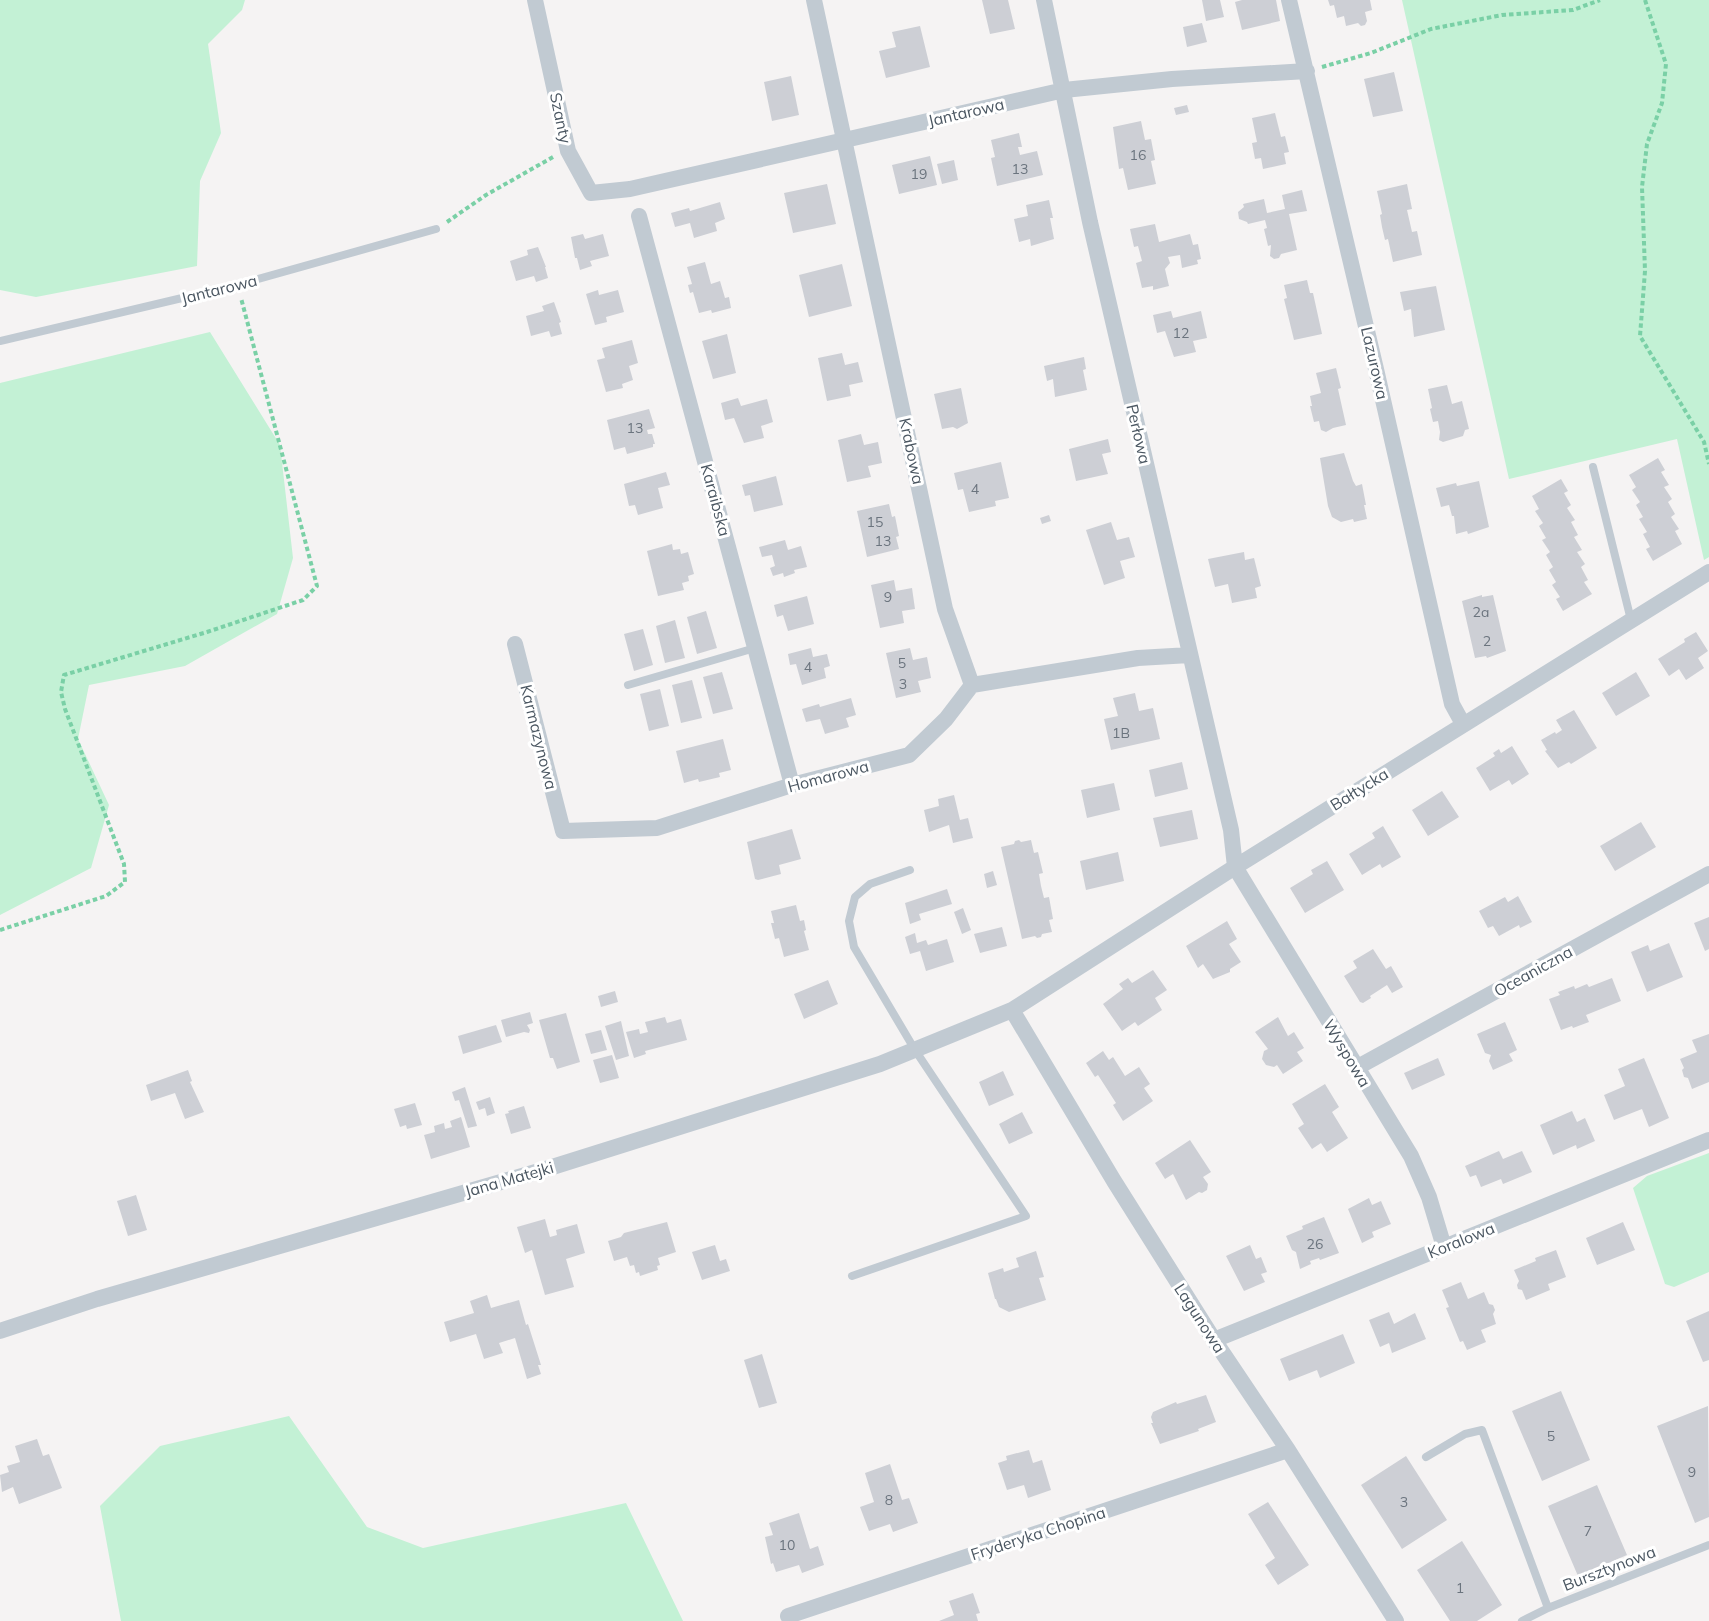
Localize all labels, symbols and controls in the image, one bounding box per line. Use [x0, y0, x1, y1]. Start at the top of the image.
street label: Szanty [546, 91, 576, 146]
street label: Jantarowa [926, 94, 1006, 130]
house number: 16 [1130, 146, 1146, 164]
house number: 13 [1012, 160, 1028, 178]
house number: 19 [911, 165, 927, 183]
street label: Jantarowa [179, 270, 259, 308]
house number: 12 [1173, 324, 1189, 342]
street label: Lazurowa [1357, 325, 1393, 401]
street label: Perłowa [1122, 402, 1156, 466]
street label: Krabowa [895, 416, 929, 486]
house number: 13 [627, 419, 643, 437]
street label: Karaibska [697, 462, 735, 538]
house number: 4 [971, 480, 980, 498]
house number: 15 [867, 513, 883, 531]
house number: 13 [875, 532, 891, 550]
house number: 9 [884, 588, 892, 606]
house number: 2a [1473, 603, 1489, 621]
house number: 2 [1483, 632, 1491, 650]
house number: 5 [898, 654, 906, 672]
house number: 4 [804, 658, 813, 676]
house number: 3 [899, 675, 907, 693]
street label: Karmazynowa [516, 682, 562, 792]
house number: 1B [1112, 724, 1130, 742]
street label: Homarowa [785, 756, 871, 796]
street label: Bałtycka [1326, 763, 1392, 815]
street label: Oceaniczna [1490, 941, 1576, 1001]
street label: Wyspowa [1319, 1015, 1375, 1091]
street label: Jana Matejki [462, 1157, 556, 1201]
street label: Koralowa [1425, 1218, 1497, 1262]
house number: 26 [1307, 1235, 1323, 1253]
street label: Lagunowa [1170, 1279, 1230, 1357]
house number: 5 [1547, 1427, 1555, 1445]
house number: 9 [1688, 1463, 1696, 1481]
house number: 8 [885, 1491, 893, 1509]
house number: 3 [1400, 1493, 1408, 1511]
street label: Fryderyka Chopina [968, 1502, 1108, 1564]
house number: 7 [1584, 1522, 1592, 1540]
house number: 10 [779, 1536, 795, 1554]
street label: Bursztynowa [1560, 1541, 1658, 1595]
house number: 1 [1456, 1579, 1464, 1597]

